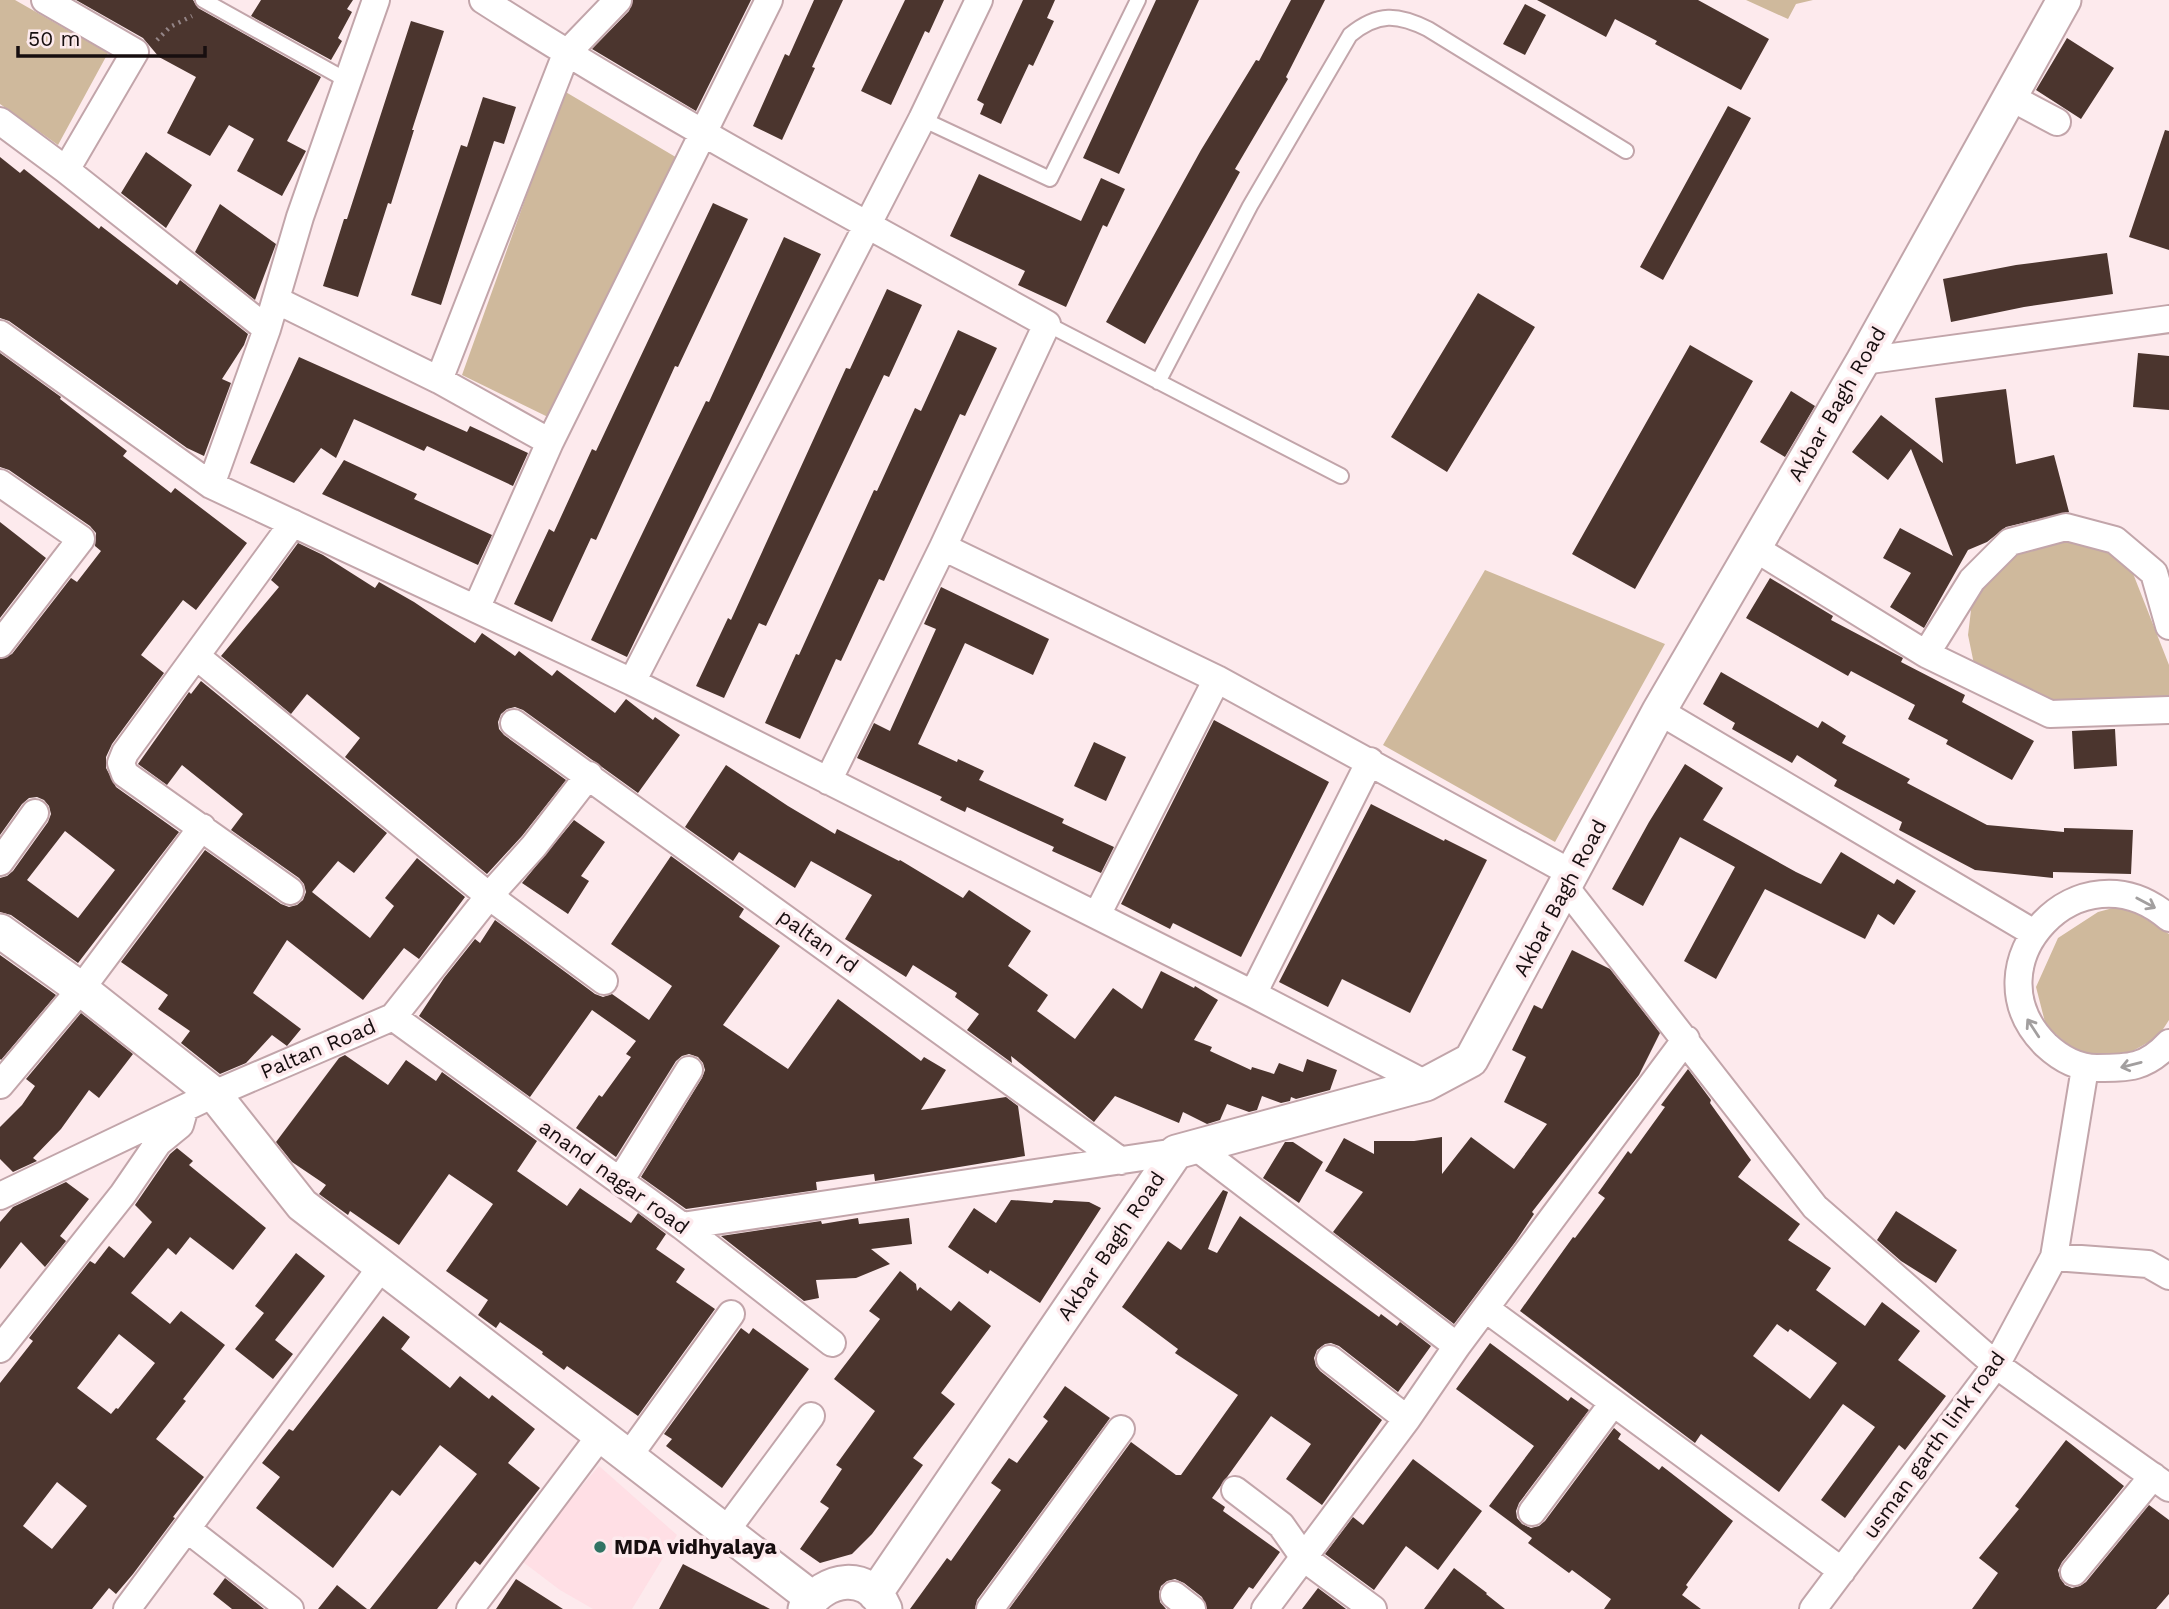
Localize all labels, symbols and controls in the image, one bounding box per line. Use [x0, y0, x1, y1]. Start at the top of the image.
scale bar [18, 14, 205, 58]
text: 50 m [28, 26, 80, 51]
street label: Akbar Bagh Road [1782, 322, 1891, 485]
street label: Akbar Bagh Road [1508, 815, 1612, 981]
one-way arrow [2135, 897, 2155, 911]
street label: paltan rd [773, 903, 863, 978]
street label: Paltan Road [256, 1013, 379, 1084]
one-way arrow [2025, 1019, 2040, 1038]
one-way arrow [2120, 1059, 2142, 1072]
street label: anand nagar road [534, 1114, 694, 1239]
street label: Akbar Bagh Road [1051, 1166, 1170, 1325]
street label: usman garth link road [1857, 1346, 2010, 1543]
place label: MDA vidhyalaya [614, 1534, 777, 1559]
marker: MDA vidhyalaya [592, 1539, 608, 1555]

